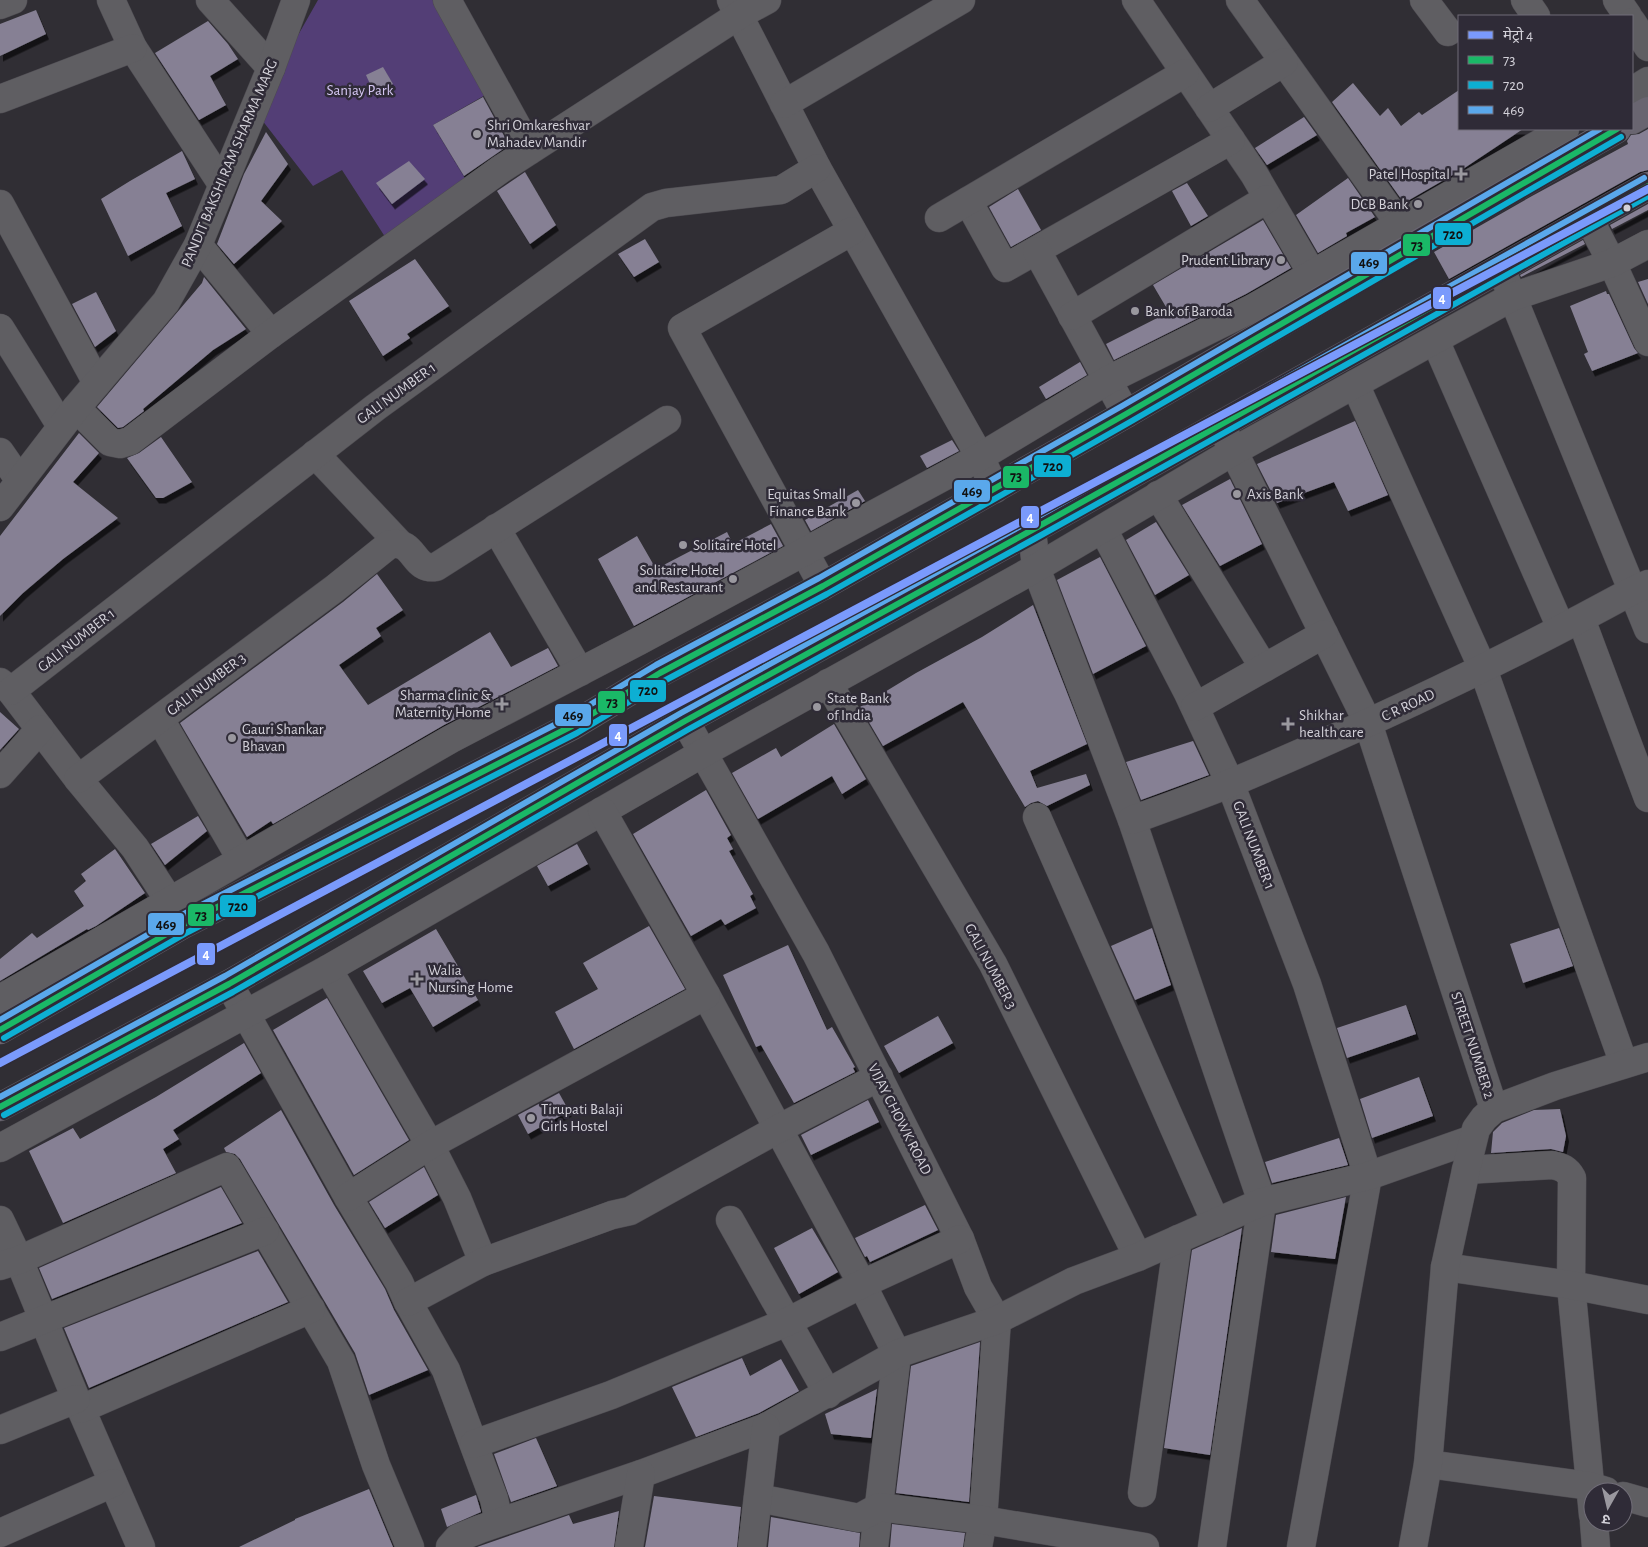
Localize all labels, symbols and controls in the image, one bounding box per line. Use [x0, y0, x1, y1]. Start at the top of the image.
legend [1458, 15, 1633, 130]
text: मेट्रो 4 [1503, 26, 1533, 44]
text: 73 [1503, 53, 1515, 68]
street label: PANDIT BAKSHI RAM SHARMA MARG [179, 57, 280, 269]
text: 720 [1503, 78, 1524, 93]
park label: Sanjay Park [327, 83, 394, 98]
text: 469 [1503, 103, 1524, 118]
place label: Shri Omkareshvar Mahadev Mandir [487, 118, 590, 150]
marker: Shri Omkareshvar Mahadev Mandir [471, 128, 483, 140]
place label: Patel Hospital [1368, 167, 1450, 182]
marker: Patel Hospital [1454, 167, 1468, 181]
place label: DCB Bank [1351, 197, 1408, 212]
marker: DCB Bank [1412, 198, 1424, 210]
unlabelled marker [1622, 203, 1632, 213]
line badge: 720 [1434, 222, 1472, 246]
text: 720 [1443, 228, 1463, 242]
line badge: 73 [1402, 233, 1431, 257]
text: 73 [1411, 239, 1423, 253]
line badge: 469 [1350, 251, 1388, 275]
place label: Prudent Library [1181, 253, 1272, 268]
marker: Prudent Library [1275, 254, 1287, 266]
text: 469 [1359, 256, 1380, 270]
line badge: 4 [1432, 286, 1452, 310]
text: 4 [1438, 292, 1446, 306]
place label: Bank of Baroda [1145, 304, 1233, 319]
marker: Bank of Baroda [1129, 305, 1141, 317]
street label: GALI NUMBER 1 [354, 360, 438, 427]
line badge: 720 [1033, 454, 1072, 478]
text: 720 [1043, 460, 1063, 474]
line badge: 73 [1002, 465, 1030, 489]
text: 73 [1010, 470, 1022, 484]
line badge: 469 [953, 479, 991, 503]
text: 469 [962, 485, 983, 499]
place label: Equitas Small Finance Bank [767, 487, 846, 519]
place label: Axis Bank [1247, 487, 1303, 502]
marker: Axis Bank [1231, 488, 1243, 500]
marker: Equitas Small Finance Bank [850, 497, 862, 509]
line badge: 4 [1020, 505, 1040, 529]
text: 4 [1026, 511, 1034, 525]
place label: Solitaire Hotel [693, 538, 777, 553]
marker: Solitaire Hotel [677, 539, 689, 551]
place label: Solitaire Hotel and Restaurant [635, 563, 723, 595]
marker: Solitaire Hotel and Restaurant [727, 573, 739, 585]
street label: GALI NUMBER 1 [35, 606, 118, 675]
street label: GALI NUMBER 3 [164, 650, 248, 719]
line badge: 720 [629, 679, 667, 703]
text: 720 [638, 684, 658, 698]
street label: C R ROAD [1379, 686, 1437, 724]
place label: Sharma clinic & Maternity Home [395, 688, 492, 720]
line badge: 73 [597, 690, 626, 714]
place label: State Bank of India [827, 691, 889, 723]
text: 73 [606, 696, 618, 710]
marker: Sharma clinic & Maternity Home [495, 697, 509, 711]
marker: State Bank of India [811, 701, 823, 713]
line badge: 469 [554, 703, 592, 727]
place label: Shikhar health care [1299, 708, 1364, 740]
text: 469 [563, 709, 584, 723]
marker: Shikhar health care [1281, 717, 1295, 731]
place label: Gauri Shankar Bhavan [242, 722, 324, 754]
line badge: 4 [608, 723, 628, 747]
text: 4 [614, 729, 622, 743]
marker: Gauri Shankar Bhavan [226, 732, 238, 744]
street label: GALI NUMBER 1 [1230, 799, 1277, 891]
line badge: 720 [219, 894, 257, 918]
text: 720 [228, 900, 248, 914]
line badge: 73 [187, 903, 215, 927]
text: 73 [195, 909, 207, 923]
line badge: 469 [147, 912, 185, 936]
text: 469 [156, 918, 177, 932]
street label: GALI NUMBER 3 [962, 921, 1019, 1011]
line badge: 4 [196, 942, 216, 966]
text: 4 [202, 948, 210, 962]
place label: Walia Nursing Home [428, 963, 513, 995]
marker: Walia Nursing Home [410, 972, 424, 986]
street label: STREET NUMBER 2 [1448, 990, 1497, 1101]
street label: VIJAY CHOWK ROAD [865, 1061, 934, 1177]
place label: Tirupati Balaji Girls Hostel [541, 1102, 623, 1134]
marker: Tirupati Balaji Girls Hostel [525, 1112, 537, 1124]
north arrow [1583, 1482, 1633, 1532]
text: उ [1601, 1511, 1611, 1526]

